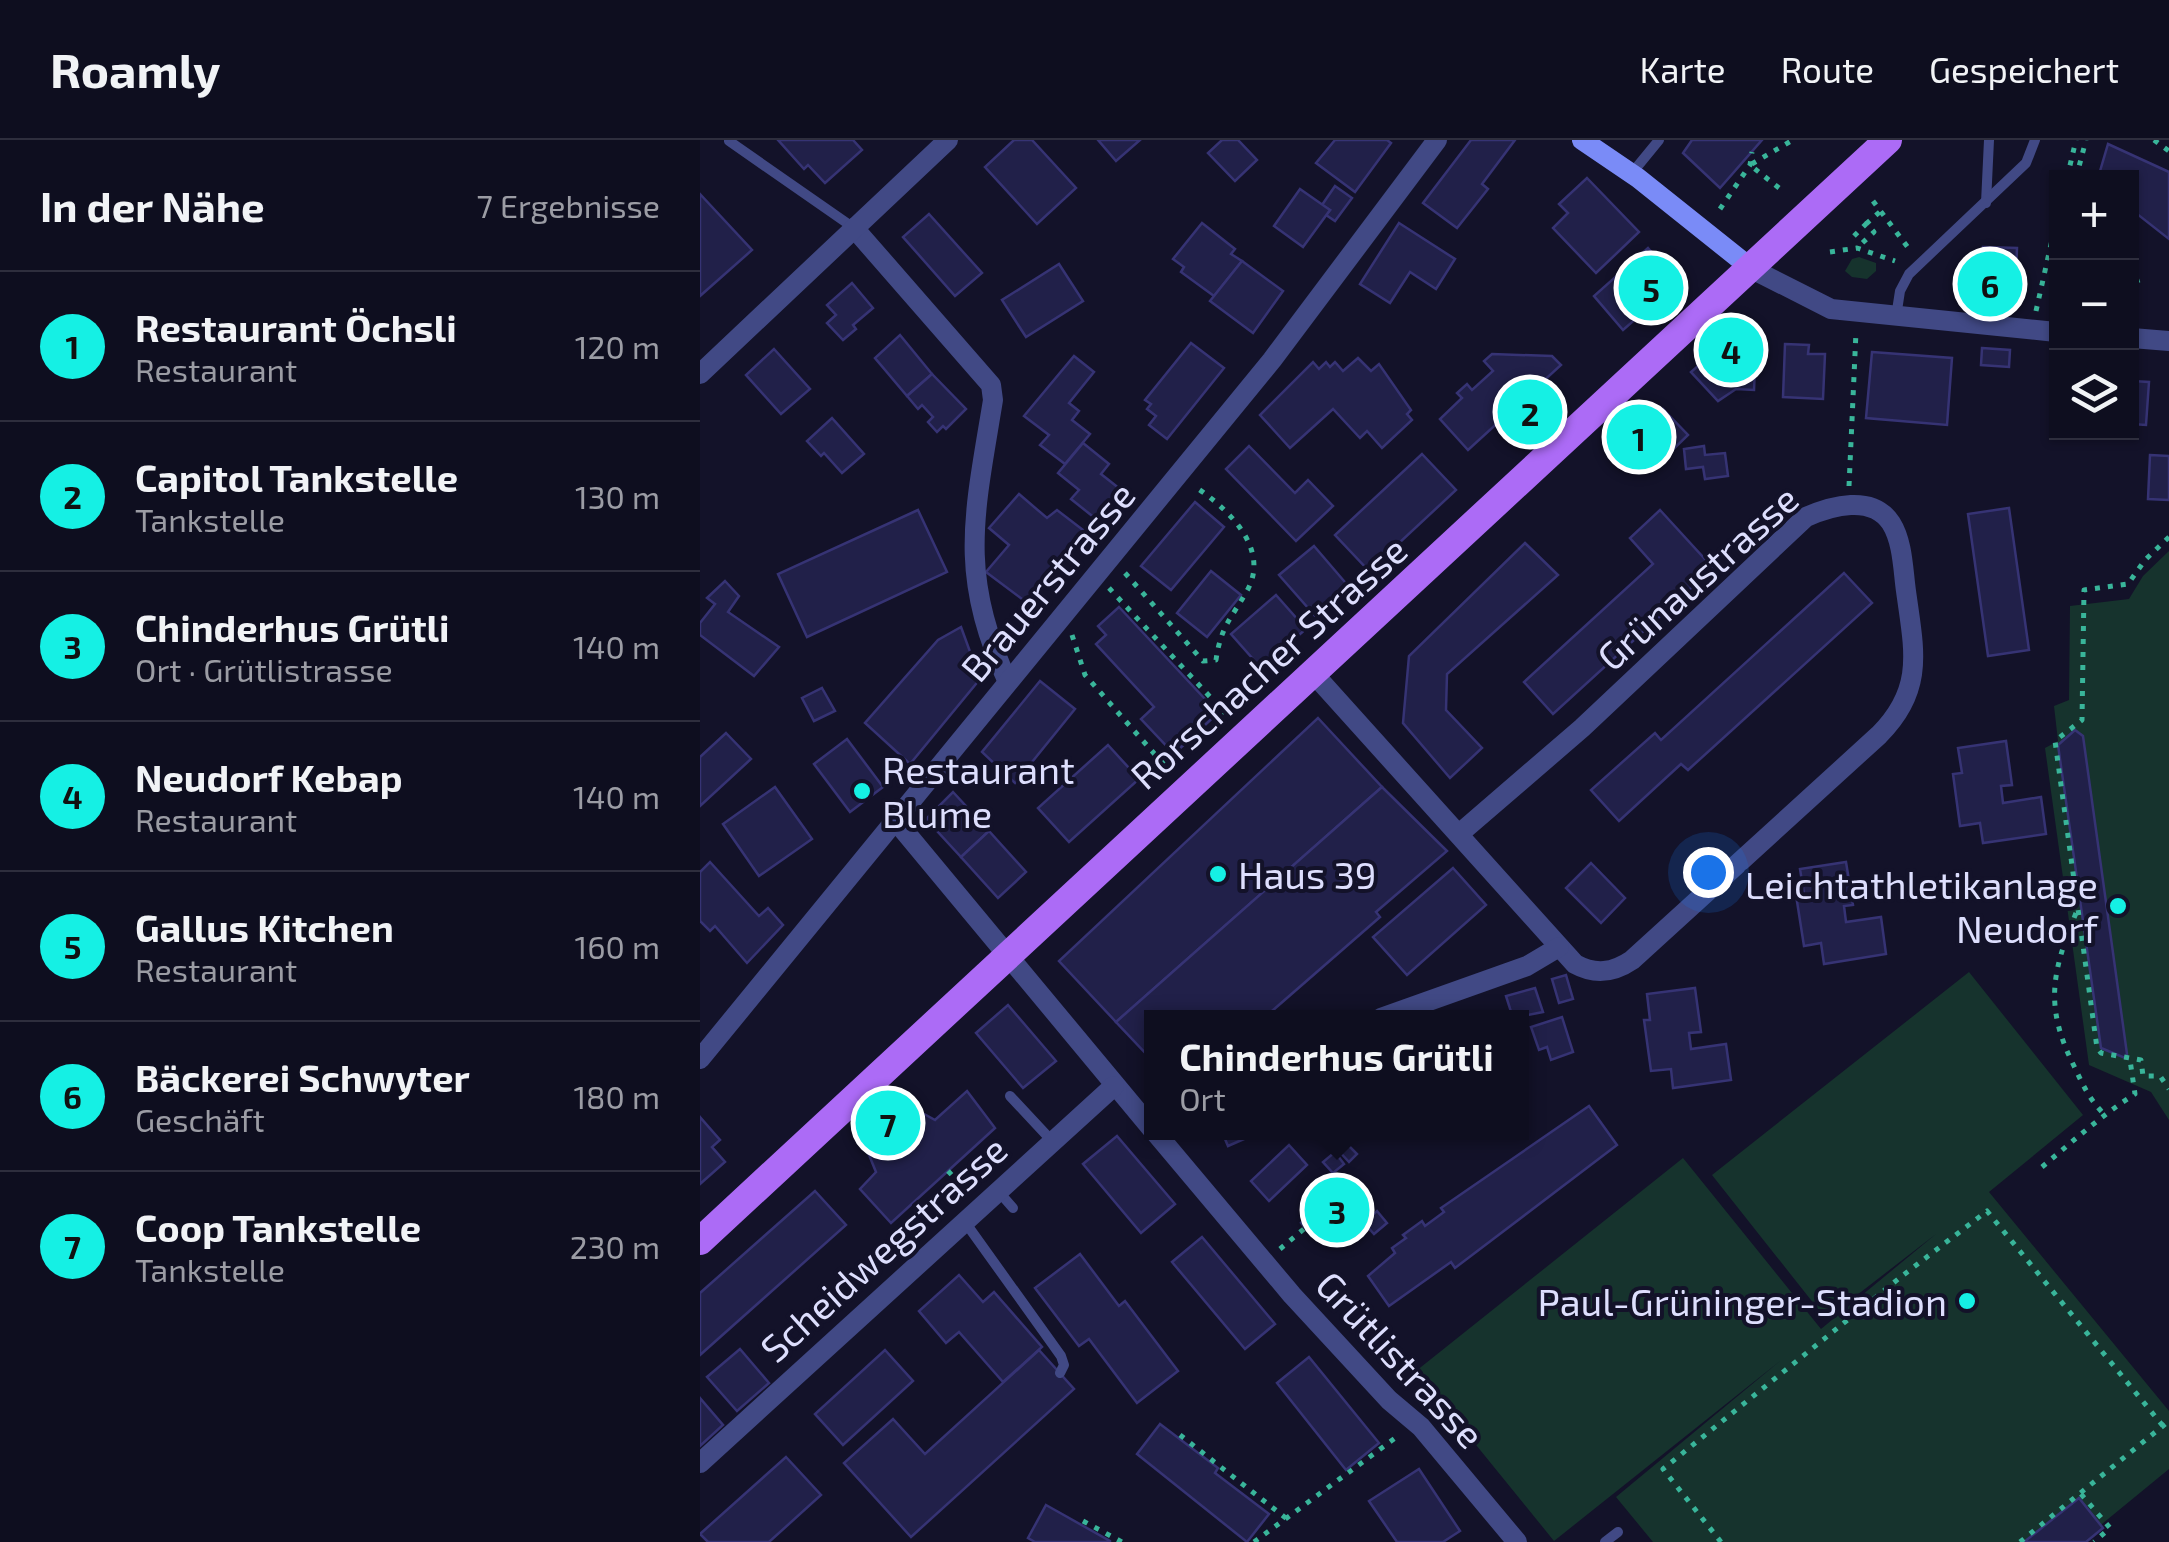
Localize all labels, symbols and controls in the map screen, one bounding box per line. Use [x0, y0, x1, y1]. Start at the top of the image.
text: Roamly [50, 40, 220, 98]
text: Karte [1640, 48, 1726, 90]
text: Route [1781, 48, 1874, 90]
text: Gespeichert [1929, 48, 2119, 90]
map controls [2049, 170, 2139, 440]
button: + [2049, 170, 2139, 260]
text: In der Nähe [40, 180, 265, 230]
text: 7 Ergebnisse [476, 186, 660, 224]
pin: 6 [1958, 246, 2022, 322]
pin: 5 [1618, 250, 1684, 326]
button: − [2049, 260, 2139, 350]
text: Restaurant Öchsli [135, 304, 457, 350]
pin: 4 [1698, 312, 1764, 388]
text: 1 [66, 327, 79, 365]
text: 120 m [575, 327, 660, 365]
text: Restaurant [135, 350, 297, 388]
button: layers [2049, 350, 2139, 440]
pin: 2 [1498, 374, 1562, 450]
pin: 1 [1606, 400, 1672, 474]
text: Capitol Tankstelle [135, 454, 458, 500]
street label: Brauerstrasse [950, 472, 1144, 690]
street label: Grünaustrasse [1587, 475, 1807, 679]
text: 2 [63, 477, 82, 515]
text: 130 m [575, 477, 660, 515]
text: Tankstelle [135, 500, 285, 538]
street label: Rorschacher Strasse [1120, 526, 1416, 798]
text: Chinderhus Grütli [135, 604, 450, 650]
text: 3 [63, 627, 82, 665]
text: 140 m [573, 627, 660, 665]
text: Ort · Grütlistrasse [135, 650, 393, 688]
place label: Restaurant Blume [882, 746, 1075, 836]
text: Neudorf Kebap [135, 754, 403, 800]
text: 4 [62, 777, 83, 815]
text: 140 m [573, 777, 660, 815]
marker: Restaurant Blume [851, 780, 873, 802]
text: Restaurant [135, 800, 297, 838]
your location [1683, 847, 1734, 898]
place label: Haus 39 [1238, 851, 1377, 897]
place label: Leichtathletikanlage Neudorf [1745, 861, 2100, 951]
marker: Haus 39 [1207, 863, 1229, 885]
marker: Leichtathletikanlage Neudorf [2107, 895, 2129, 917]
text: Gallus Kitchen [135, 904, 394, 950]
text: 5 [64, 927, 81, 965]
text: 160 m [574, 927, 660, 965]
text: Restaurant [135, 950, 297, 988]
popup [1144, 1010, 1529, 1140]
text: Chinderhus Grütli [1179, 1033, 1494, 1079]
text: Bäckerei Schwyter [135, 1054, 470, 1100]
text: 6 [63, 1077, 82, 1115]
text: 180 m [573, 1077, 660, 1115]
text: Ort [1179, 1079, 1226, 1117]
pin: 7 [856, 1086, 920, 1160]
text: Geschäft [135, 1100, 265, 1138]
street label: Scheidwegstrasse [750, 1125, 1016, 1371]
pin: 3 [1304, 1172, 1370, 1248]
text: Coop Tankstelle [135, 1204, 421, 1250]
text: 7 [64, 1227, 81, 1265]
text: 230 m [570, 1227, 660, 1265]
text: Tankstelle [135, 1250, 285, 1288]
street label: Grütlistrasse [1308, 1261, 1494, 1457]
place label: Paul-Grüninger-Stadion [1537, 1278, 1947, 1324]
marker: Paul-Grüninger-Stadion [1956, 1290, 1978, 1312]

